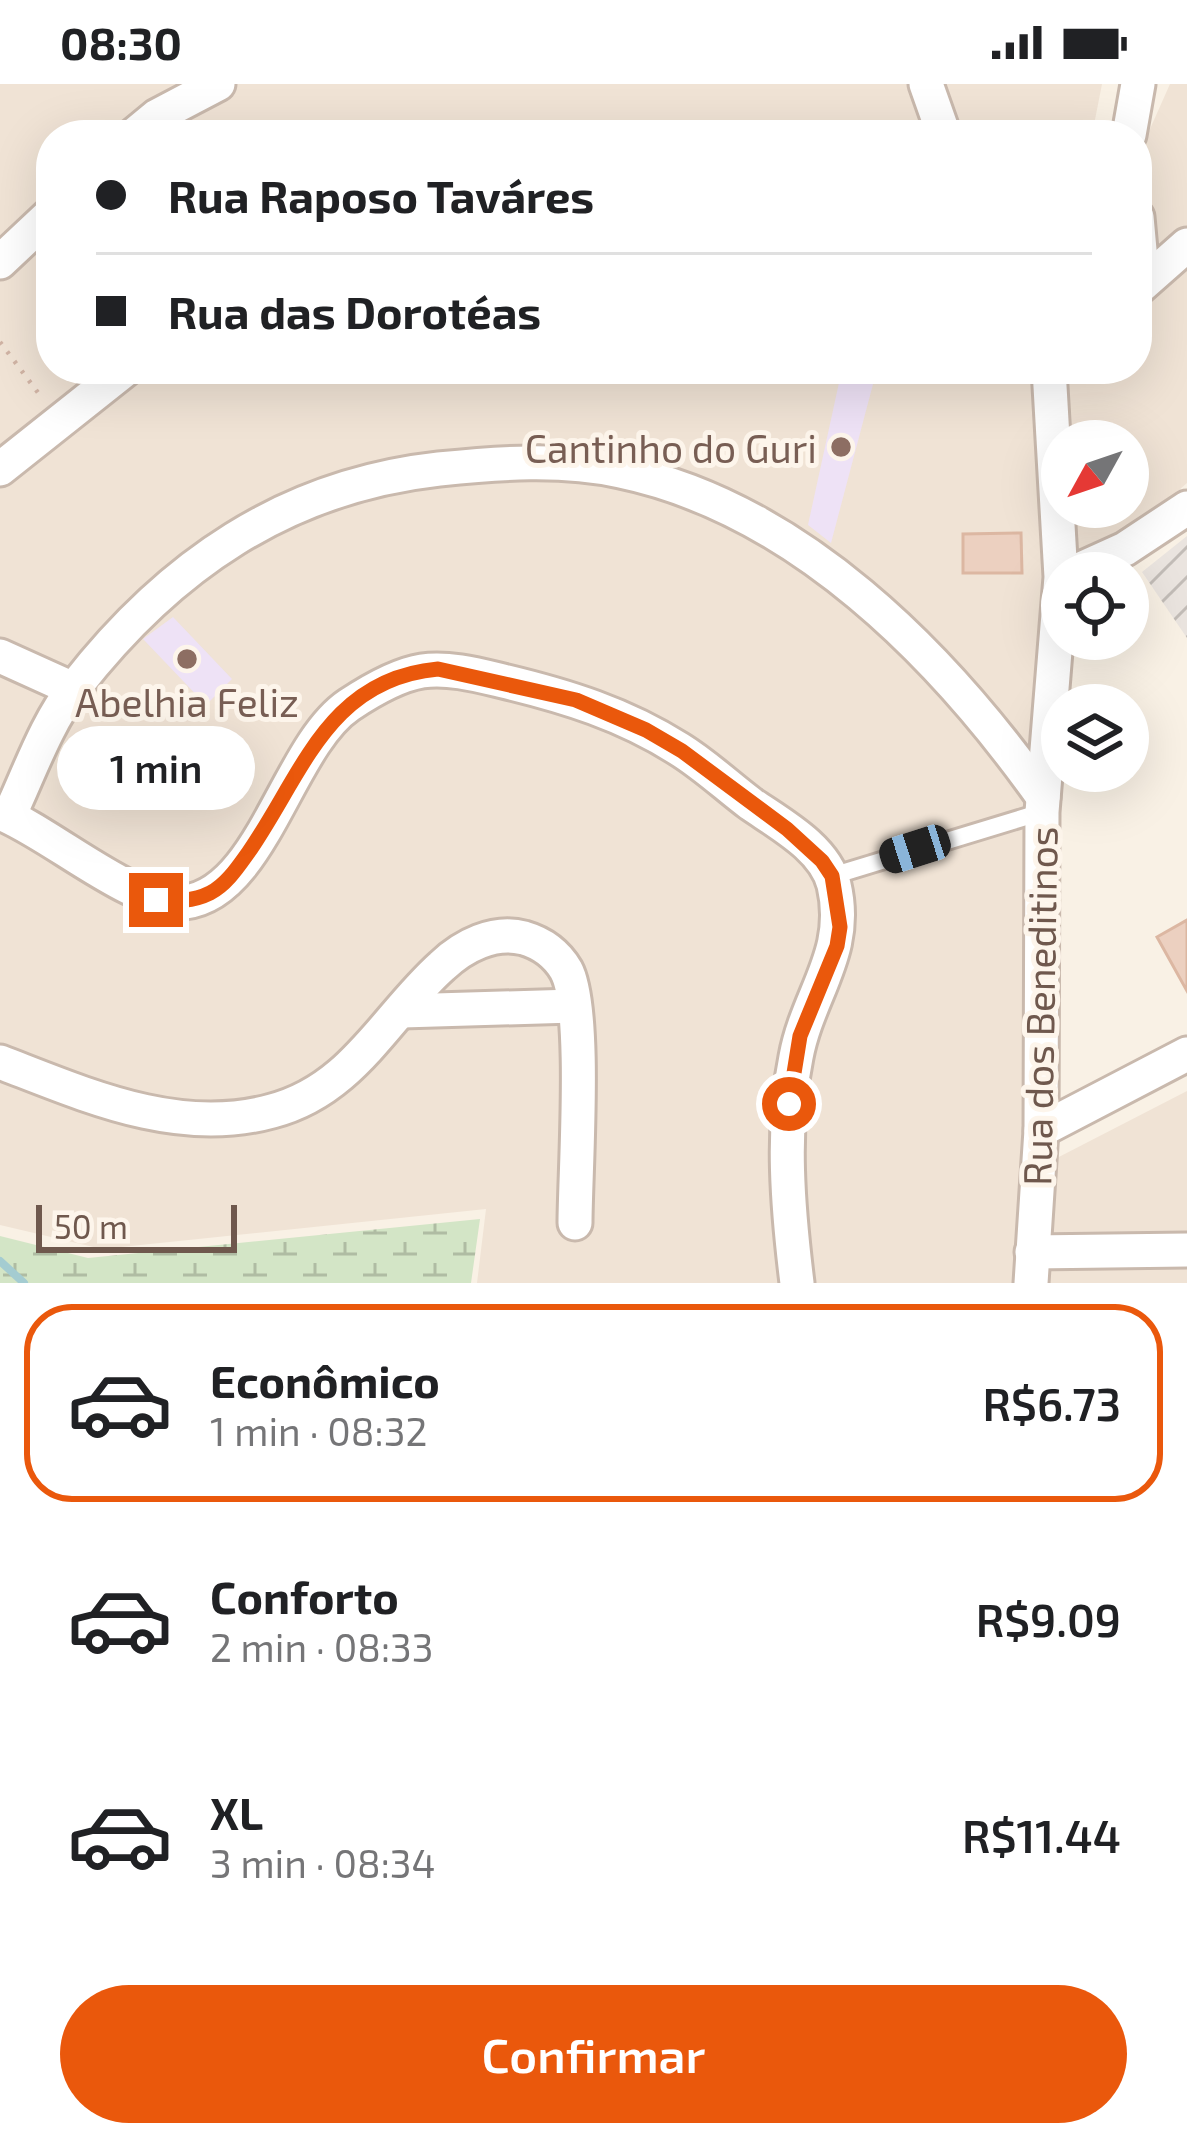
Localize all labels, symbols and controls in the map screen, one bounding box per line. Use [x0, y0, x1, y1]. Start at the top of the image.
text: 08:30 [60, 15, 182, 69]
text: Rua Raposo Taváres [168, 168, 594, 222]
text: Rua das Dorotéas [168, 284, 541, 338]
north arrow [1041, 420, 1149, 528]
map controls [1041, 420, 1149, 792]
place label: Cantinho do Guri [525, 424, 817, 471]
marker: Cantinho do Guri [828, 434, 854, 460]
button: locate [1041, 552, 1149, 660]
marker: Abelhia Feliz [174, 646, 200, 672]
place label: Abelhia Feliz [75, 678, 299, 725]
button: layers [1041, 684, 1149, 792]
callout: 1 min [57, 726, 255, 810]
text: 1 min [110, 744, 202, 791]
car [875, 821, 955, 877]
street label: Rua dos Beneditinos [1012, 826, 1066, 1186]
route end [129, 873, 183, 927]
route start [762, 1077, 816, 1131]
scale bar [36, 1199, 237, 1252]
text: 50 m [54, 1206, 128, 1246]
icon: car [66, 1349, 174, 1457]
text: Econômico [210, 1353, 440, 1407]
text: R$6.73 [983, 1376, 1121, 1430]
text: 1 min · 08:32 [210, 1407, 427, 1454]
icon: car [66, 1565, 174, 1673]
text: Conforto [210, 1569, 399, 1623]
text: R$9.09 [976, 1592, 1121, 1646]
text: 2 min · 08:33 [210, 1623, 433, 1670]
icon: car [66, 1781, 174, 1889]
text: XL [210, 1785, 263, 1839]
text: R$11.44 [962, 1808, 1121, 1862]
text: 3 min · 08:34 [210, 1839, 436, 1886]
button: Confirmar [60, 1985, 1127, 2123]

